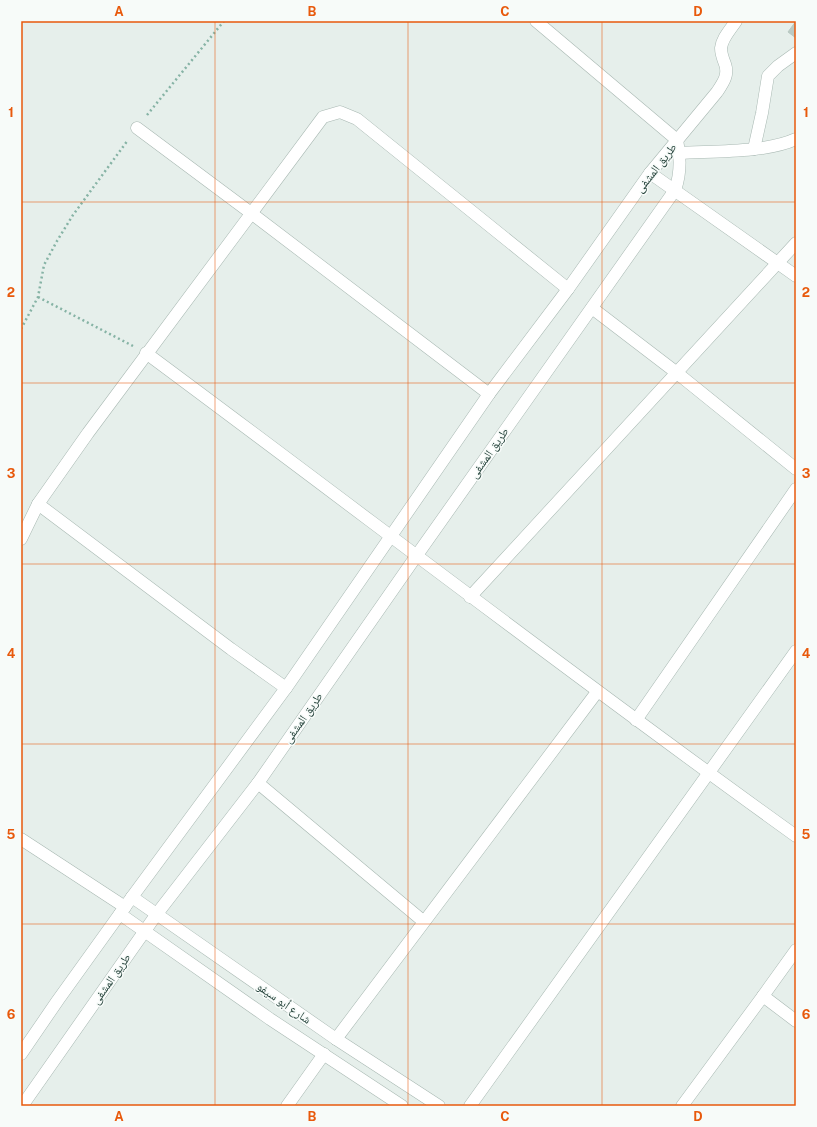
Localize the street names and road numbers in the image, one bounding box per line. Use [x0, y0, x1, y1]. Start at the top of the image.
street label: طريق المشفى [632, 141, 680, 196]
street label: طريق المشفى [466, 425, 512, 481]
street label: طريق المشفى [280, 690, 326, 746]
street label: طريق المشفى [88, 951, 134, 1007]
street label: شارع أبو سيفو [254, 979, 314, 1028]

